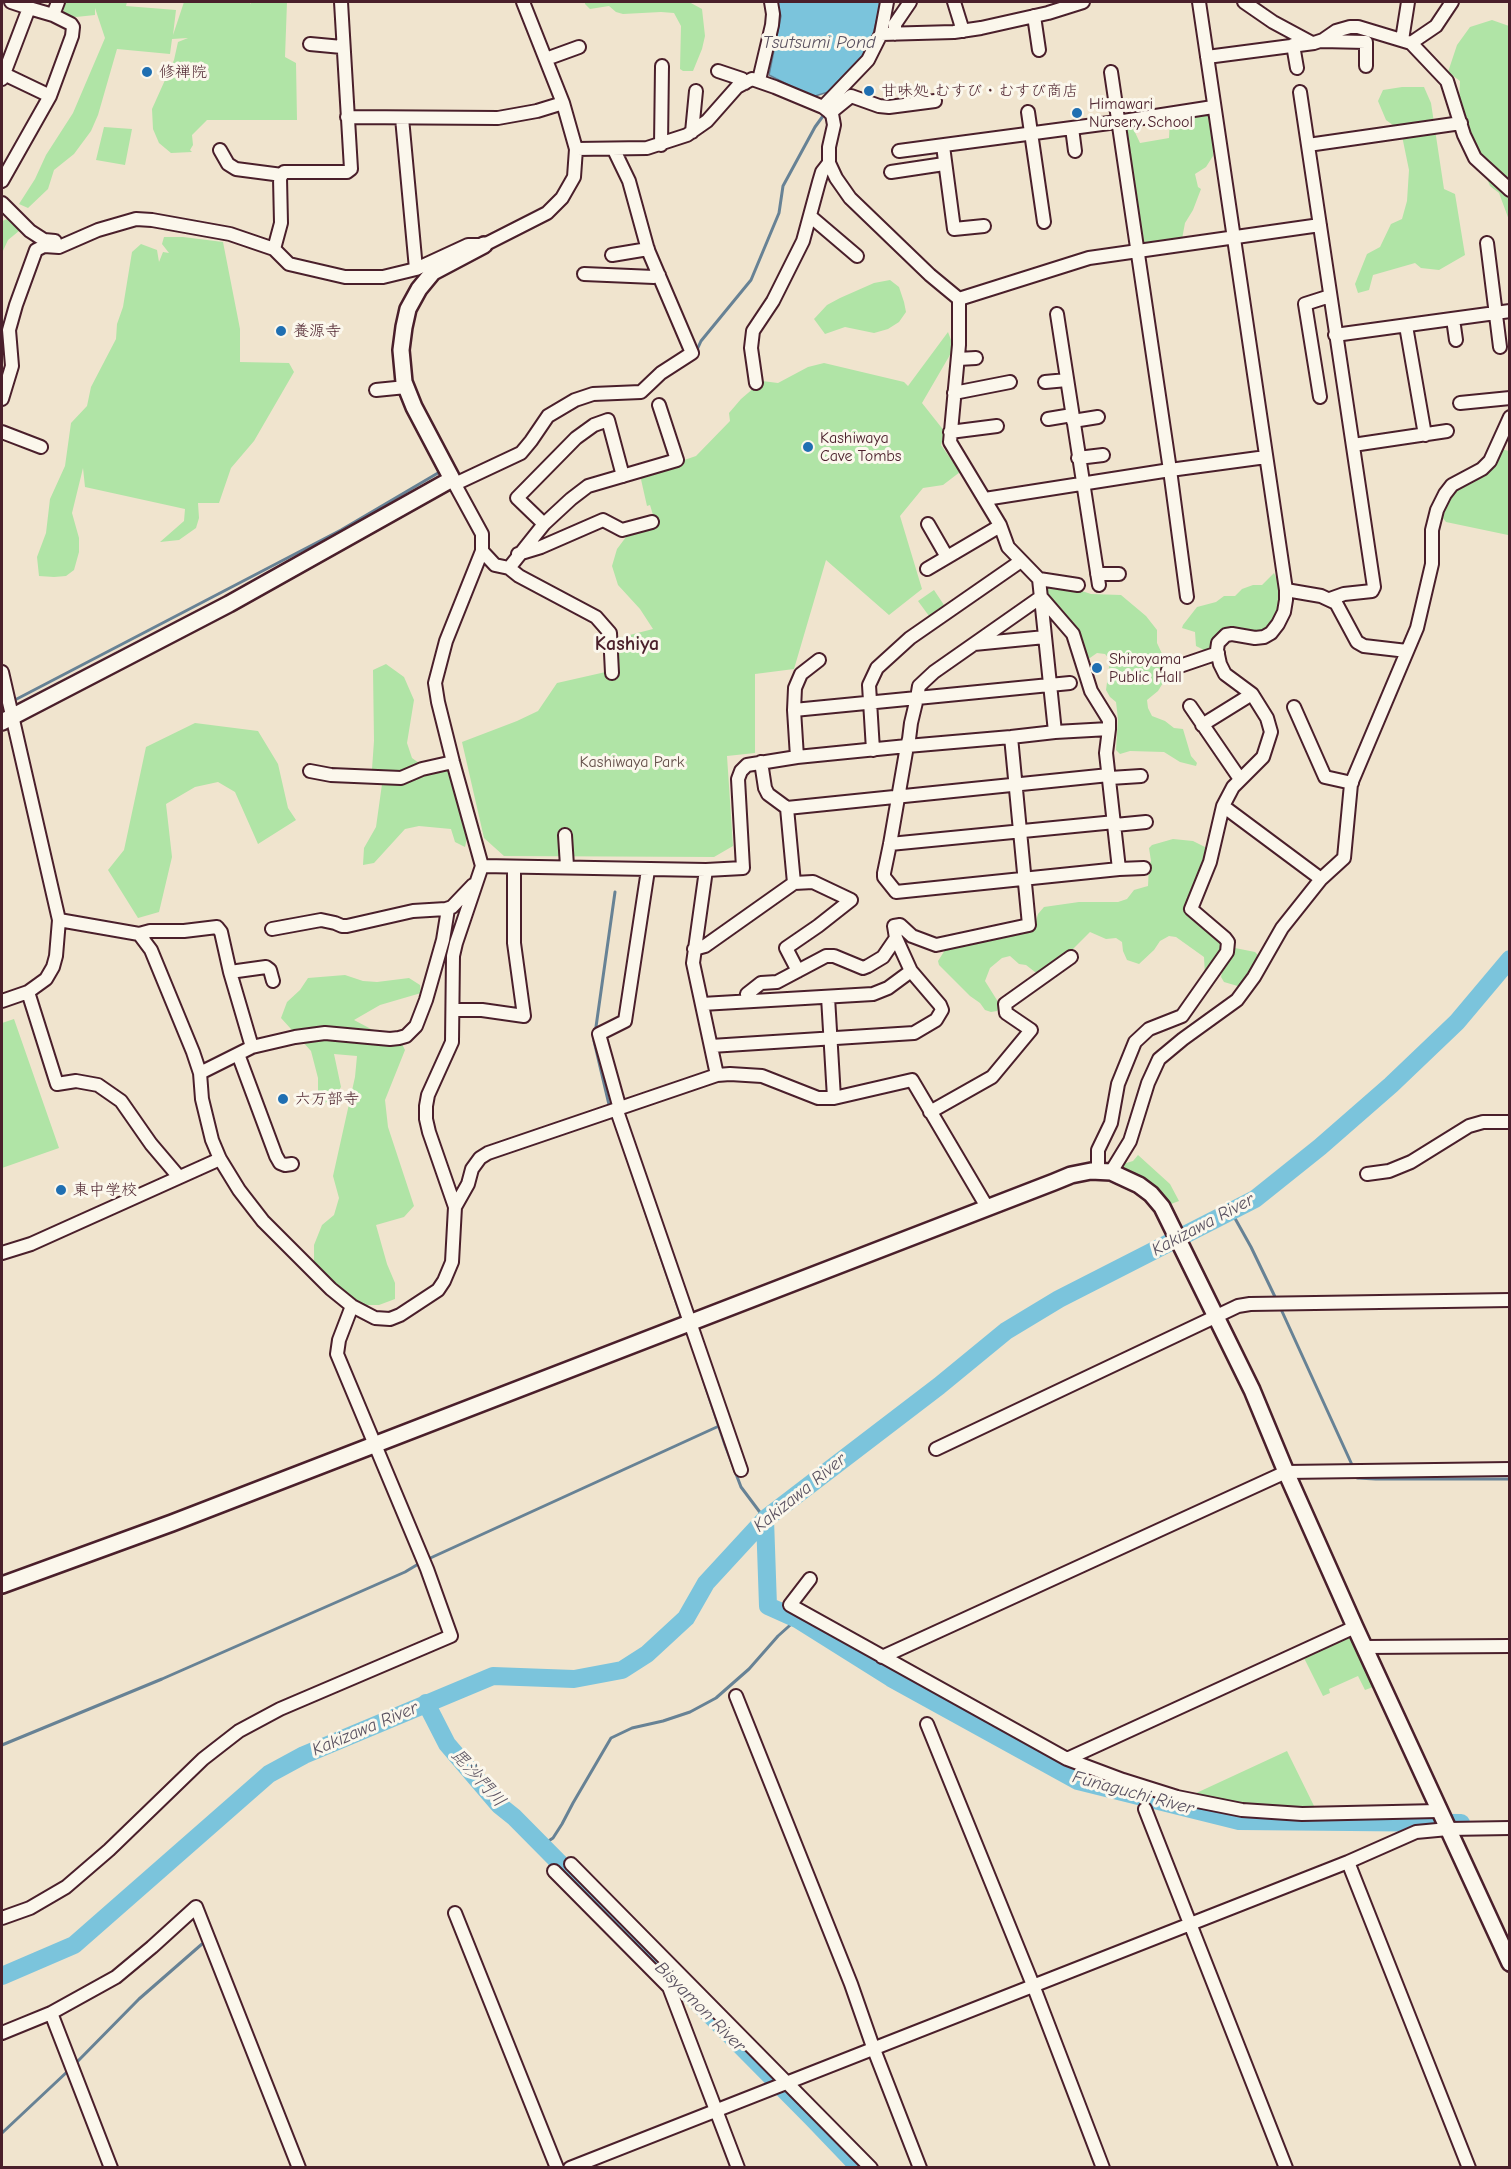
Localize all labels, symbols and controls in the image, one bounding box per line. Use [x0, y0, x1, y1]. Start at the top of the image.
water label: Tsutsumi Pond [763, 32, 875, 54]
place label: 修禅院 [159, 62, 207, 82]
marker: 修禅院 [140, 65, 154, 79]
place label: 甘味処 むすび・むすび商店 [881, 81, 1078, 101]
marker: 甘味処 むすび・むすび商店 [862, 84, 876, 98]
place label: Himawari Nursery School [1089, 94, 1193, 132]
marker: Himawari Nursery School [1070, 106, 1084, 120]
place label: 養源寺 [293, 321, 341, 341]
marker: 養源寺 [274, 324, 288, 338]
place label: Kashiwaya Cave Tombs [820, 428, 901, 466]
marker: Kashiwaya Cave Tombs [801, 440, 815, 454]
district label: Kashiya [595, 632, 659, 656]
place label: Shiroyama Public Hall [1109, 649, 1182, 687]
marker: Shiroyama Public Hall [1090, 661, 1104, 675]
park label: Kashiwaya Park [580, 752, 684, 772]
place label: 六万部寺 [295, 1089, 359, 1109]
marker: 六万部寺 [276, 1092, 290, 1106]
place label: 東中学校 [73, 1180, 137, 1200]
marker: 東中学校 [54, 1183, 68, 1197]
water label: Kakizawa River [1148, 1189, 1258, 1261]
water label: Kakizawa River [749, 1449, 851, 1537]
water label: Kakizawa River [309, 1697, 421, 1761]
water label: 毘沙門川 [446, 1744, 510, 1812]
water label: Funaguchi River [1070, 1766, 1196, 1820]
water label: Bisyamon River [650, 1957, 750, 2057]

